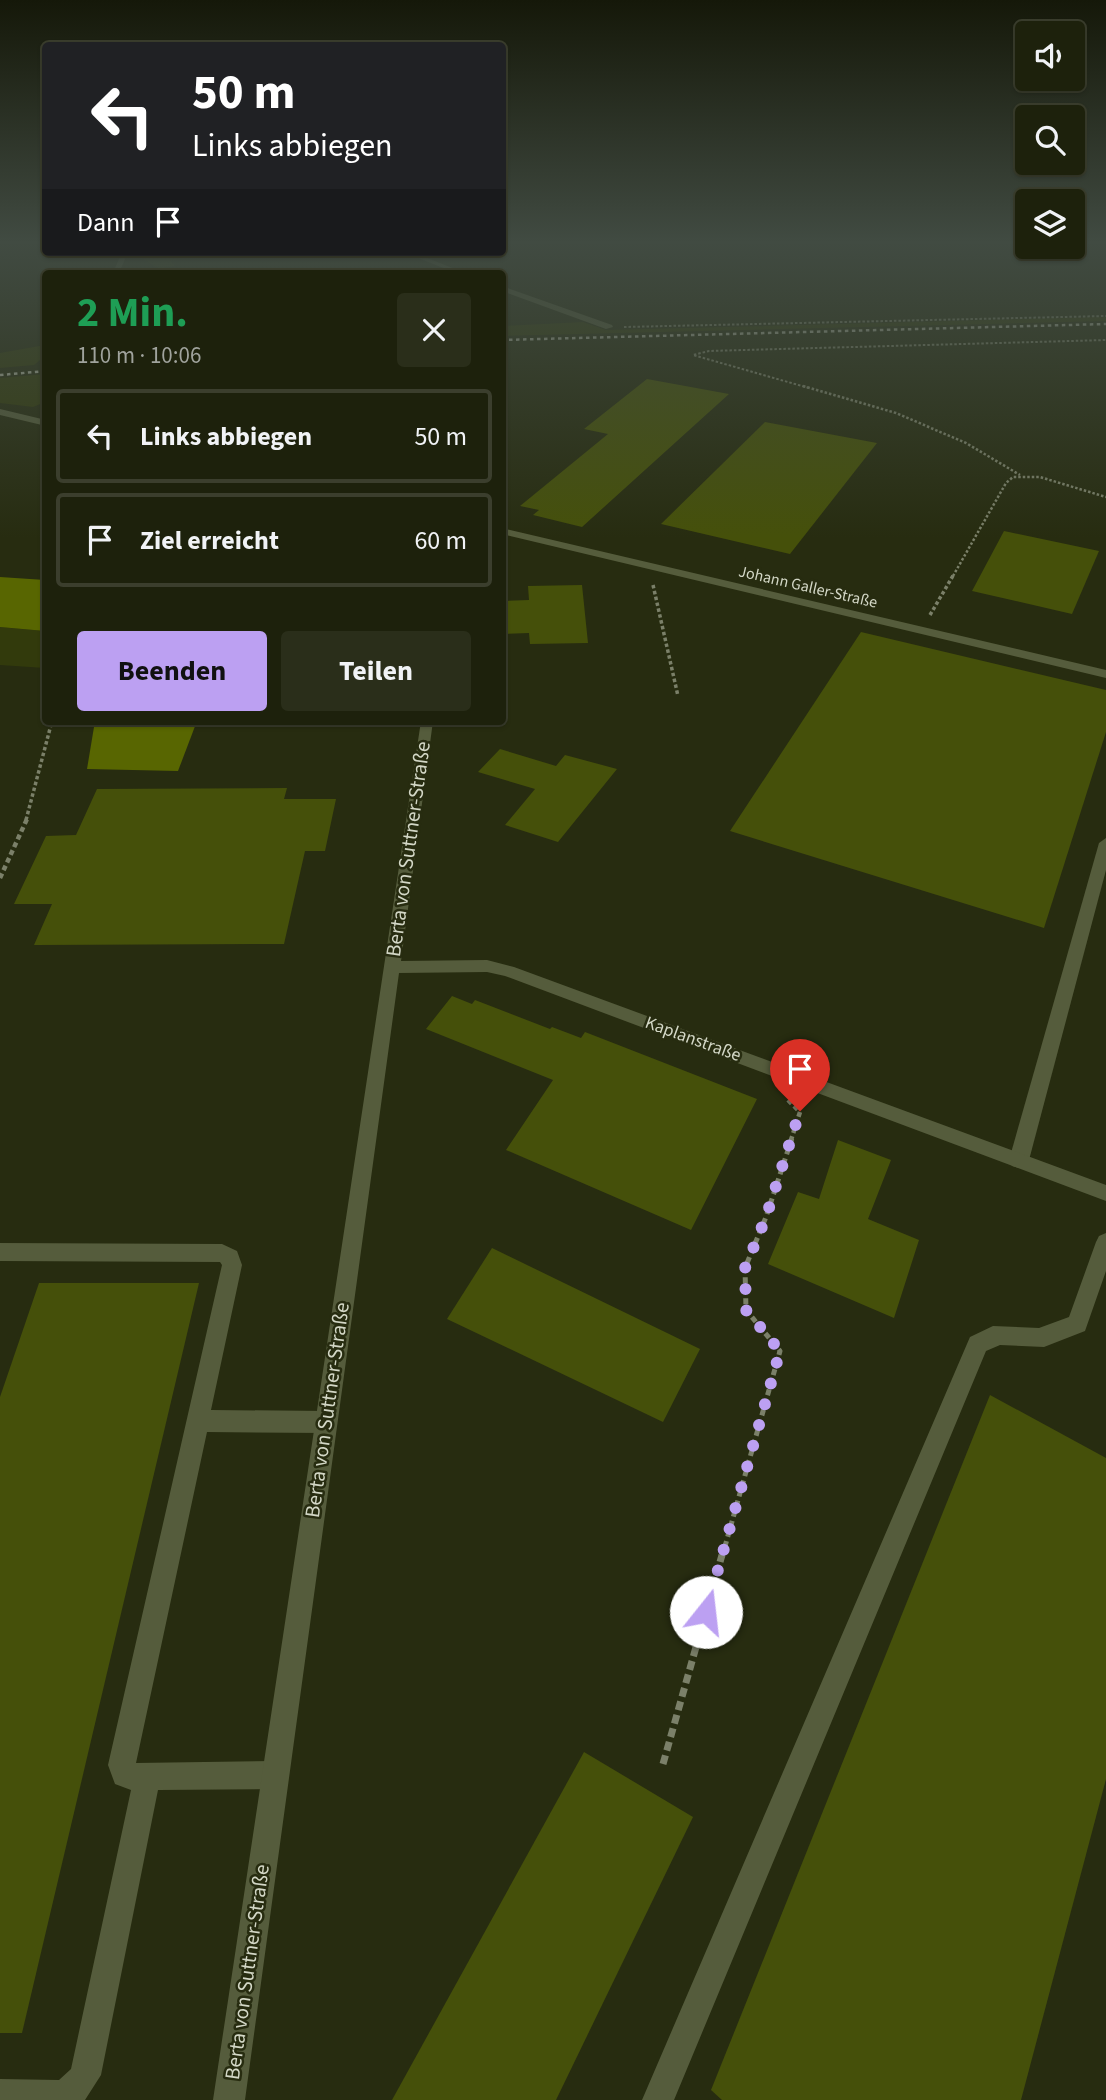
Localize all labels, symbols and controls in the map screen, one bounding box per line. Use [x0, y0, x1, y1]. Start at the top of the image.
map controls [1015, 21, 1085, 259]
button: sound [1015, 21, 1085, 91]
text: 50 m [192, 58, 296, 128]
icon: left [77, 70, 168, 161]
button: search [1015, 105, 1085, 175]
text: Links abbiegen [192, 123, 393, 169]
button: layers [1015, 189, 1085, 259]
icon: arrive [149, 203, 187, 241]
text: Dann [77, 204, 135, 241]
text: 2 Min. [77, 283, 188, 343]
button: close [397, 293, 471, 367]
text: 110 m · 10:06 [77, 339, 201, 372]
icon: left [81, 417, 119, 455]
text: Links abbiegen [140, 418, 312, 455]
text: 50 m [414, 418, 467, 455]
icon: arrive [81, 521, 119, 559]
text: Ziel erreicht [140, 522, 279, 559]
text: 60 m [414, 522, 467, 559]
street label: Johann Galler-Straße [736, 560, 880, 614]
button: Beenden [77, 631, 267, 711]
button: Teilen [281, 631, 471, 711]
street label: Berta von Suttner-Straße [378, 739, 438, 959]
street label: Kaplanstraße [642, 1010, 745, 1068]
pin [770, 1039, 830, 1111]
icon: arrive [781, 1050, 819, 1088]
street label: Berta von Suttner-Straße [297, 1300, 357, 1520]
position arrow [669, 1575, 743, 1649]
street label: Berta von Suttner-Straße [217, 1862, 277, 2082]

